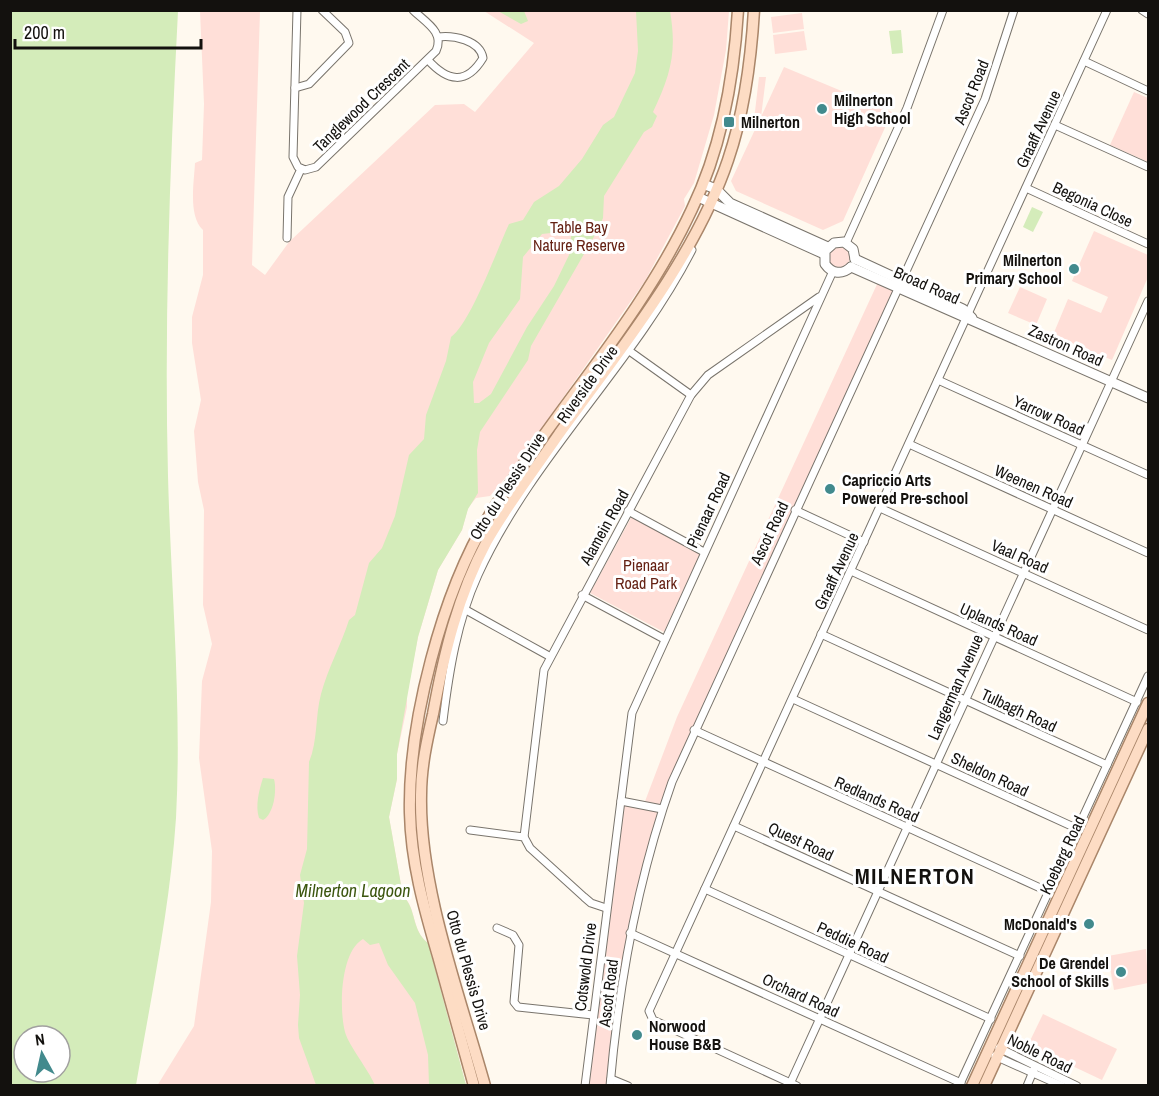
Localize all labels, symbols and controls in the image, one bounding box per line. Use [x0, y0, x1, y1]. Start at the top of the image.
scale bar [15, 12, 201, 50]
text: 200 m [24, 20, 65, 45]
street label: Tanglewood Crescent [308, 53, 414, 157]
street label: Ascot Road [948, 56, 994, 128]
street label: Graaff Avenue [1010, 87, 1066, 171]
place label: Milnerton High School [834, 89, 911, 129]
marker: Milnerton High School [815, 102, 829, 116]
place label: Milnerton [741, 111, 800, 133]
marker: Milnerton [722, 115, 736, 129]
street label: Begonia Close [1049, 176, 1137, 232]
park label: Table Bay Nature Reserve [533, 216, 625, 256]
place label: Milnerton Primary School [966, 249, 1062, 289]
street label: Broad Road [891, 261, 963, 309]
marker: Milnerton Primary School [1067, 262, 1081, 276]
street label: Zastron Road [1025, 319, 1107, 371]
street label: Riverside Drive [551, 341, 623, 427]
street label: Yarrow Road [1010, 390, 1088, 440]
street label: Otto du Plessis Drive [464, 428, 550, 544]
street label: Weenen Road [991, 459, 1077, 513]
street label: Pienaar Road [681, 469, 735, 551]
place label: Capriccio Arts Powered Pre-school [842, 469, 968, 509]
marker: Capriccio Arts Powered Pre-school [823, 482, 837, 496]
street label: Alamein Road [574, 485, 634, 570]
street label: Ascot Road [744, 498, 793, 569]
street label: Graaff Avenue [808, 529, 864, 613]
street label: Vaal Road [988, 534, 1052, 578]
park label: Pienaar Road Park [615, 554, 677, 594]
street label: Uplands Road [957, 597, 1041, 651]
street label: Langerman Avenue [922, 631, 988, 743]
street label: Tulbagh Road [978, 683, 1060, 737]
street label: Sheldon Road [948, 746, 1032, 802]
street label: Redlands Road [831, 771, 923, 827]
street label: Koeberg Road [1034, 812, 1090, 898]
street label: Quest Road [765, 816, 837, 866]
district label: MILNERTON [855, 861, 975, 891]
water label: Milnerton Lagoon [296, 878, 410, 903]
street label: Otto du Plessis Drive [441, 907, 497, 1033]
place label: McDonald's [1004, 913, 1077, 935]
street label: Peddie Road [814, 916, 892, 968]
marker: McDonald's [1082, 917, 1096, 931]
street label: Cotswold Drive [569, 922, 601, 1012]
place label: De Grendel School of Skills [1011, 952, 1109, 992]
street label: Ascot Road [593, 958, 623, 1029]
marker: De Grendel School of Skills [1114, 965, 1128, 979]
street label: Orchard Road [759, 968, 843, 1022]
place label: Norwood House B&B [649, 1015, 721, 1055]
north arrow [12, 1024, 72, 1084]
text: N [34, 1028, 46, 1051]
marker: Norwood House B&B [630, 1028, 644, 1042]
street label: Noble Road [1004, 1028, 1076, 1078]

